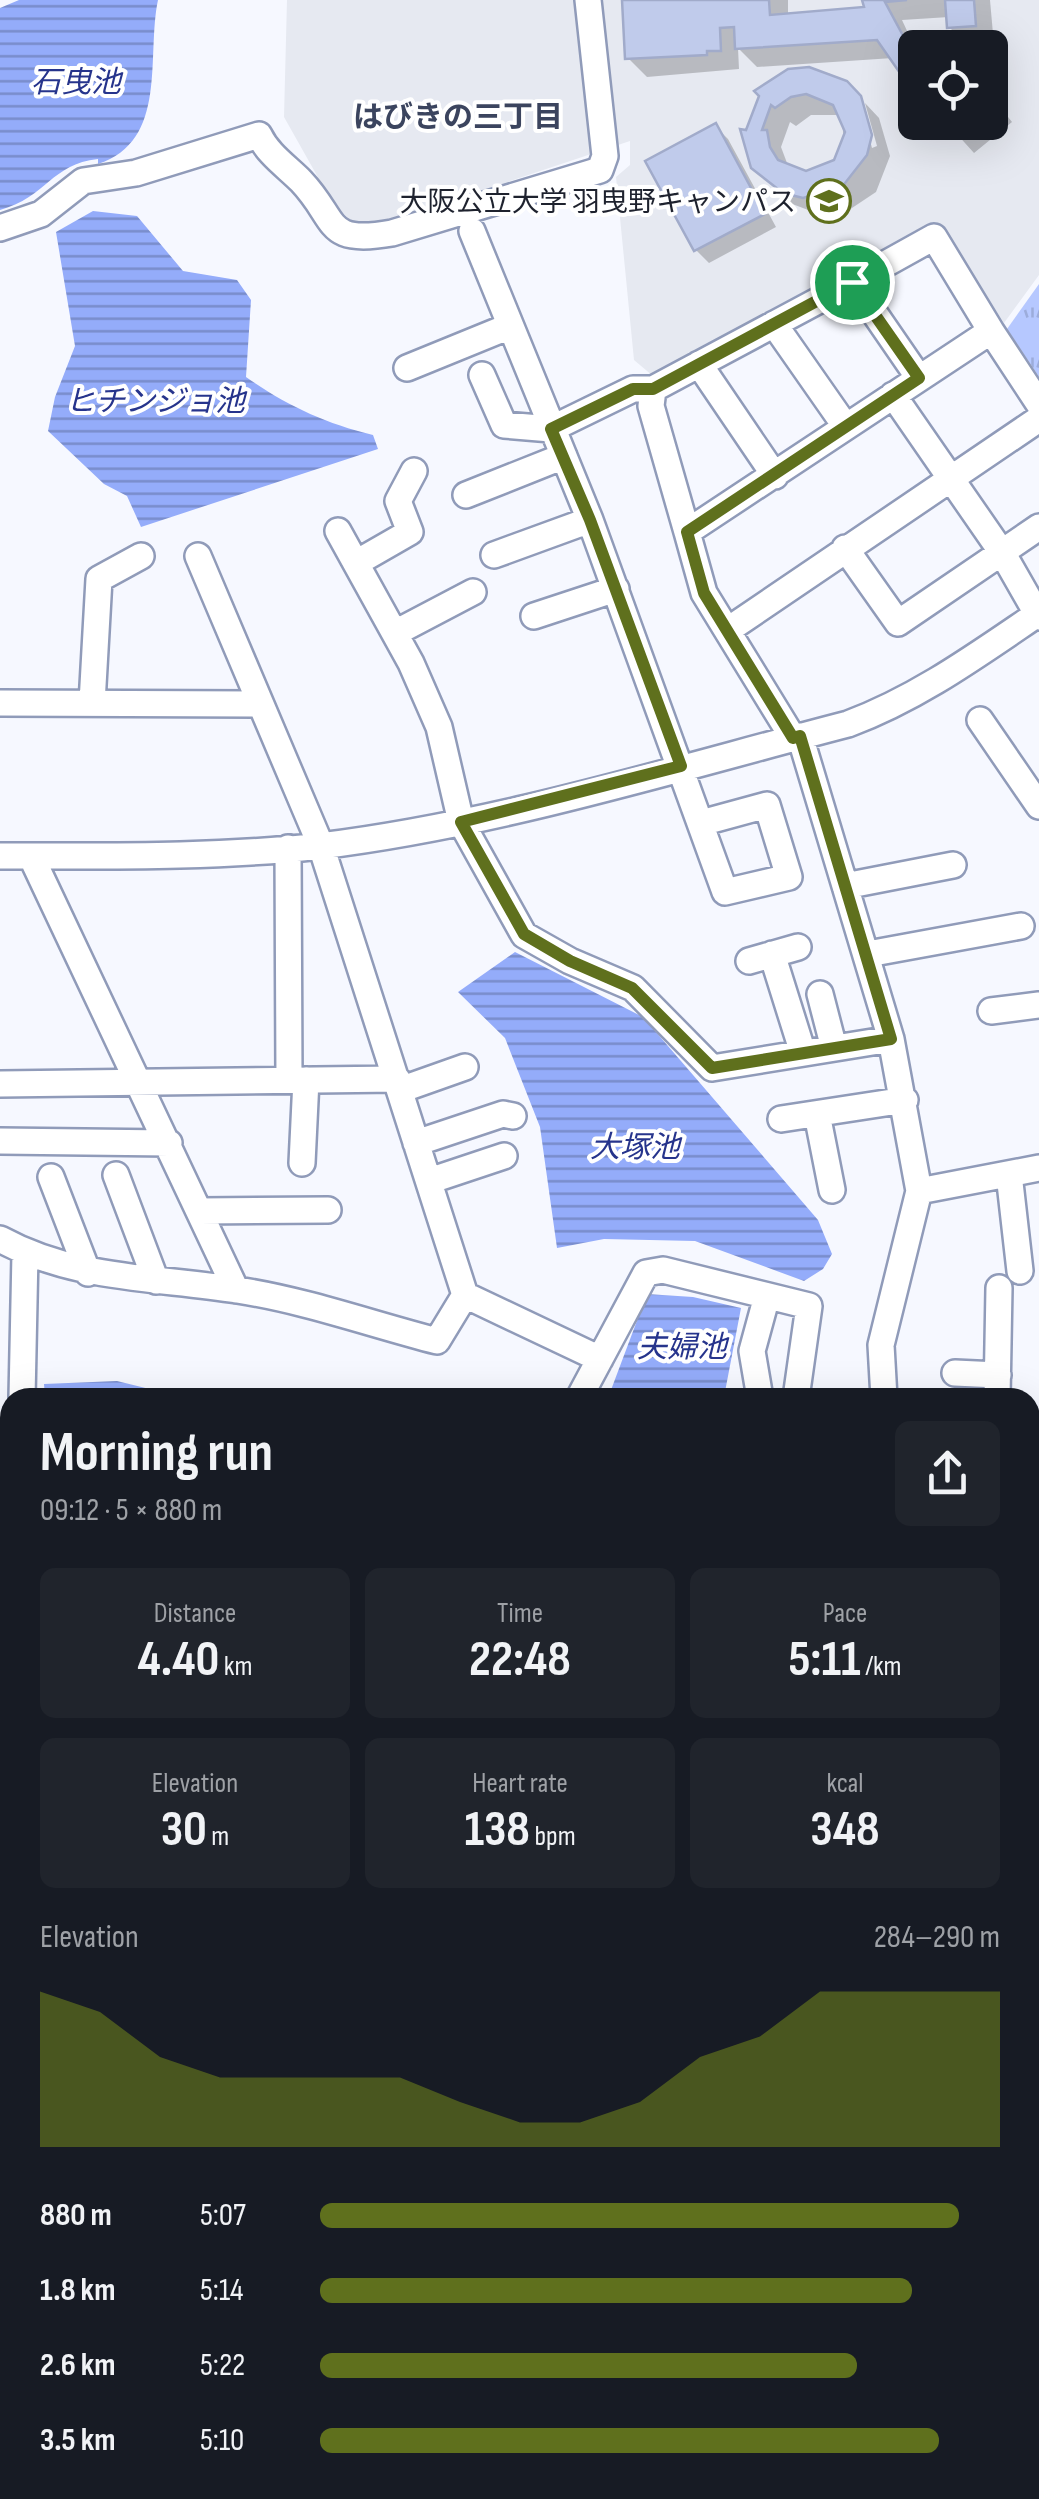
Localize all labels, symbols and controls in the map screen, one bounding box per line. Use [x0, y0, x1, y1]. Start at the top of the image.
map controls [898, 30, 1008, 140]
button: locate [898, 30, 1008, 140]
water label: 石曳池 [31, 65, 124, 101]
district label: はびきの三丁目 [353, 100, 563, 136]
school or university icon: 大阪公立大学 羽曳野キャンパス [806, 178, 852, 224]
place label: 大阪公立大学 羽曳野キャンパス [400, 186, 796, 219]
pin [810, 240, 895, 325]
icon: arrive [825, 255, 880, 310]
water label: ヒチンジョ池 [65, 384, 248, 420]
water label: 大塚池 [590, 1130, 683, 1166]
water label: 夫婦池 [637, 1330, 730, 1366]
text: Morning run [40, 1420, 273, 1487]
button: share [895, 1421, 1000, 1526]
text: 09:12 · 5 × 880 m [40, 1491, 222, 1530]
text: Distance [154, 1597, 236, 1630]
text: Time [497, 1597, 543, 1630]
text: Pace [823, 1597, 867, 1630]
text: 4.40 [137, 1630, 219, 1690]
text: 22:48 [469, 1630, 571, 1690]
text: 5:11 [788, 1630, 861, 1690]
text: km [219, 1650, 253, 1683]
text: /km [861, 1650, 902, 1683]
text: Elevation [152, 1767, 238, 1800]
text: Heart rate [472, 1767, 568, 1800]
text: kcal [826, 1767, 864, 1800]
text: 30 [161, 1800, 207, 1860]
text: 138 [464, 1800, 530, 1860]
text: 348 [810, 1800, 880, 1860]
text: m [207, 1820, 229, 1853]
text: bpm [530, 1820, 576, 1853]
text: Elevation [40, 1918, 139, 1957]
text: 284–290 m [874, 1918, 1000, 1957]
text: 880 m [40, 2196, 112, 2235]
text: 5:07 [200, 2196, 246, 2235]
text: 1.8 km [40, 2271, 115, 2310]
text: 5:14 [200, 2271, 243, 2310]
text: 2.6 km [40, 2346, 115, 2385]
text: 5:22 [200, 2346, 245, 2385]
text: 3.5 km [40, 2421, 115, 2460]
text: 5:10 [200, 2421, 244, 2460]

